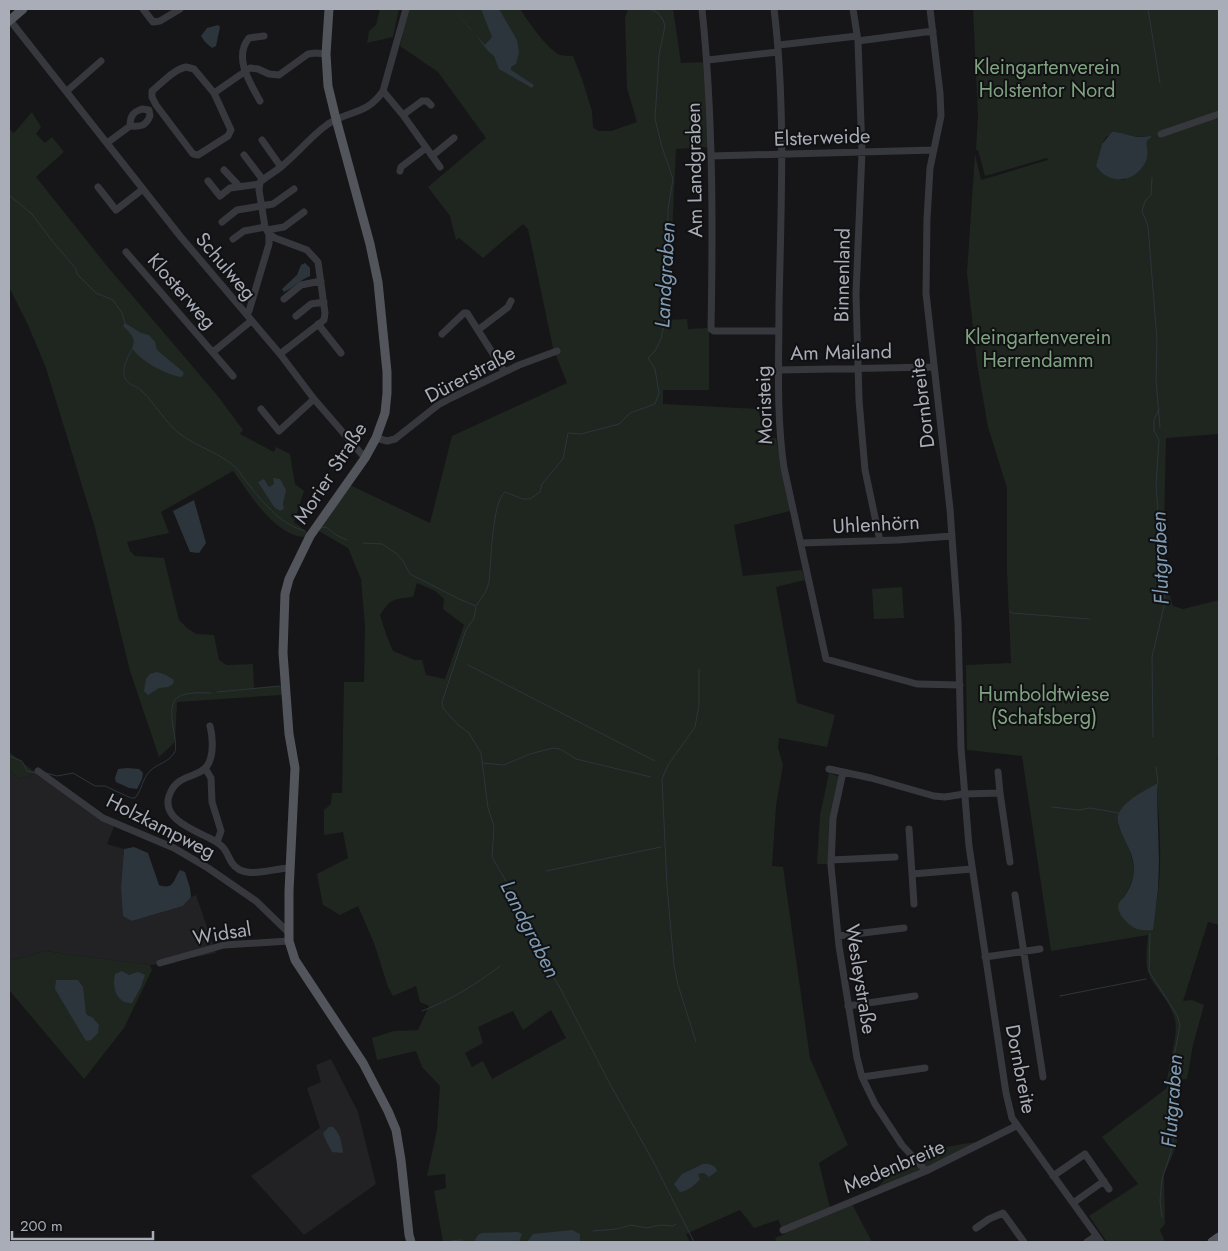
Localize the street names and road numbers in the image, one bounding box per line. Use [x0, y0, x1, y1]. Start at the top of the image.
street label: Am Landgraben [679, 102, 710, 238]
street label: Elsterweide [773, 121, 871, 154]
street label: Schulweg [188, 226, 263, 307]
street label: Binnenland [827, 228, 858, 322]
street label: Klosterweg [140, 247, 223, 336]
street label: Am Mailand [790, 337, 892, 368]
street label: Dürerstraße [420, 338, 521, 410]
street label: Dornbreite [903, 356, 942, 450]
street label: Moristeig [749, 365, 780, 445]
street label: Morier Straße [287, 417, 374, 530]
street label: Uhlenhörn [832, 508, 920, 541]
street label: Holzkampweg [101, 786, 220, 866]
street label: Widsal [191, 915, 253, 952]
street label: Wesleystraße [838, 922, 884, 1036]
street label: Dornbreite [998, 1022, 1043, 1116]
street label: Medenbreite [839, 1132, 949, 1201]

